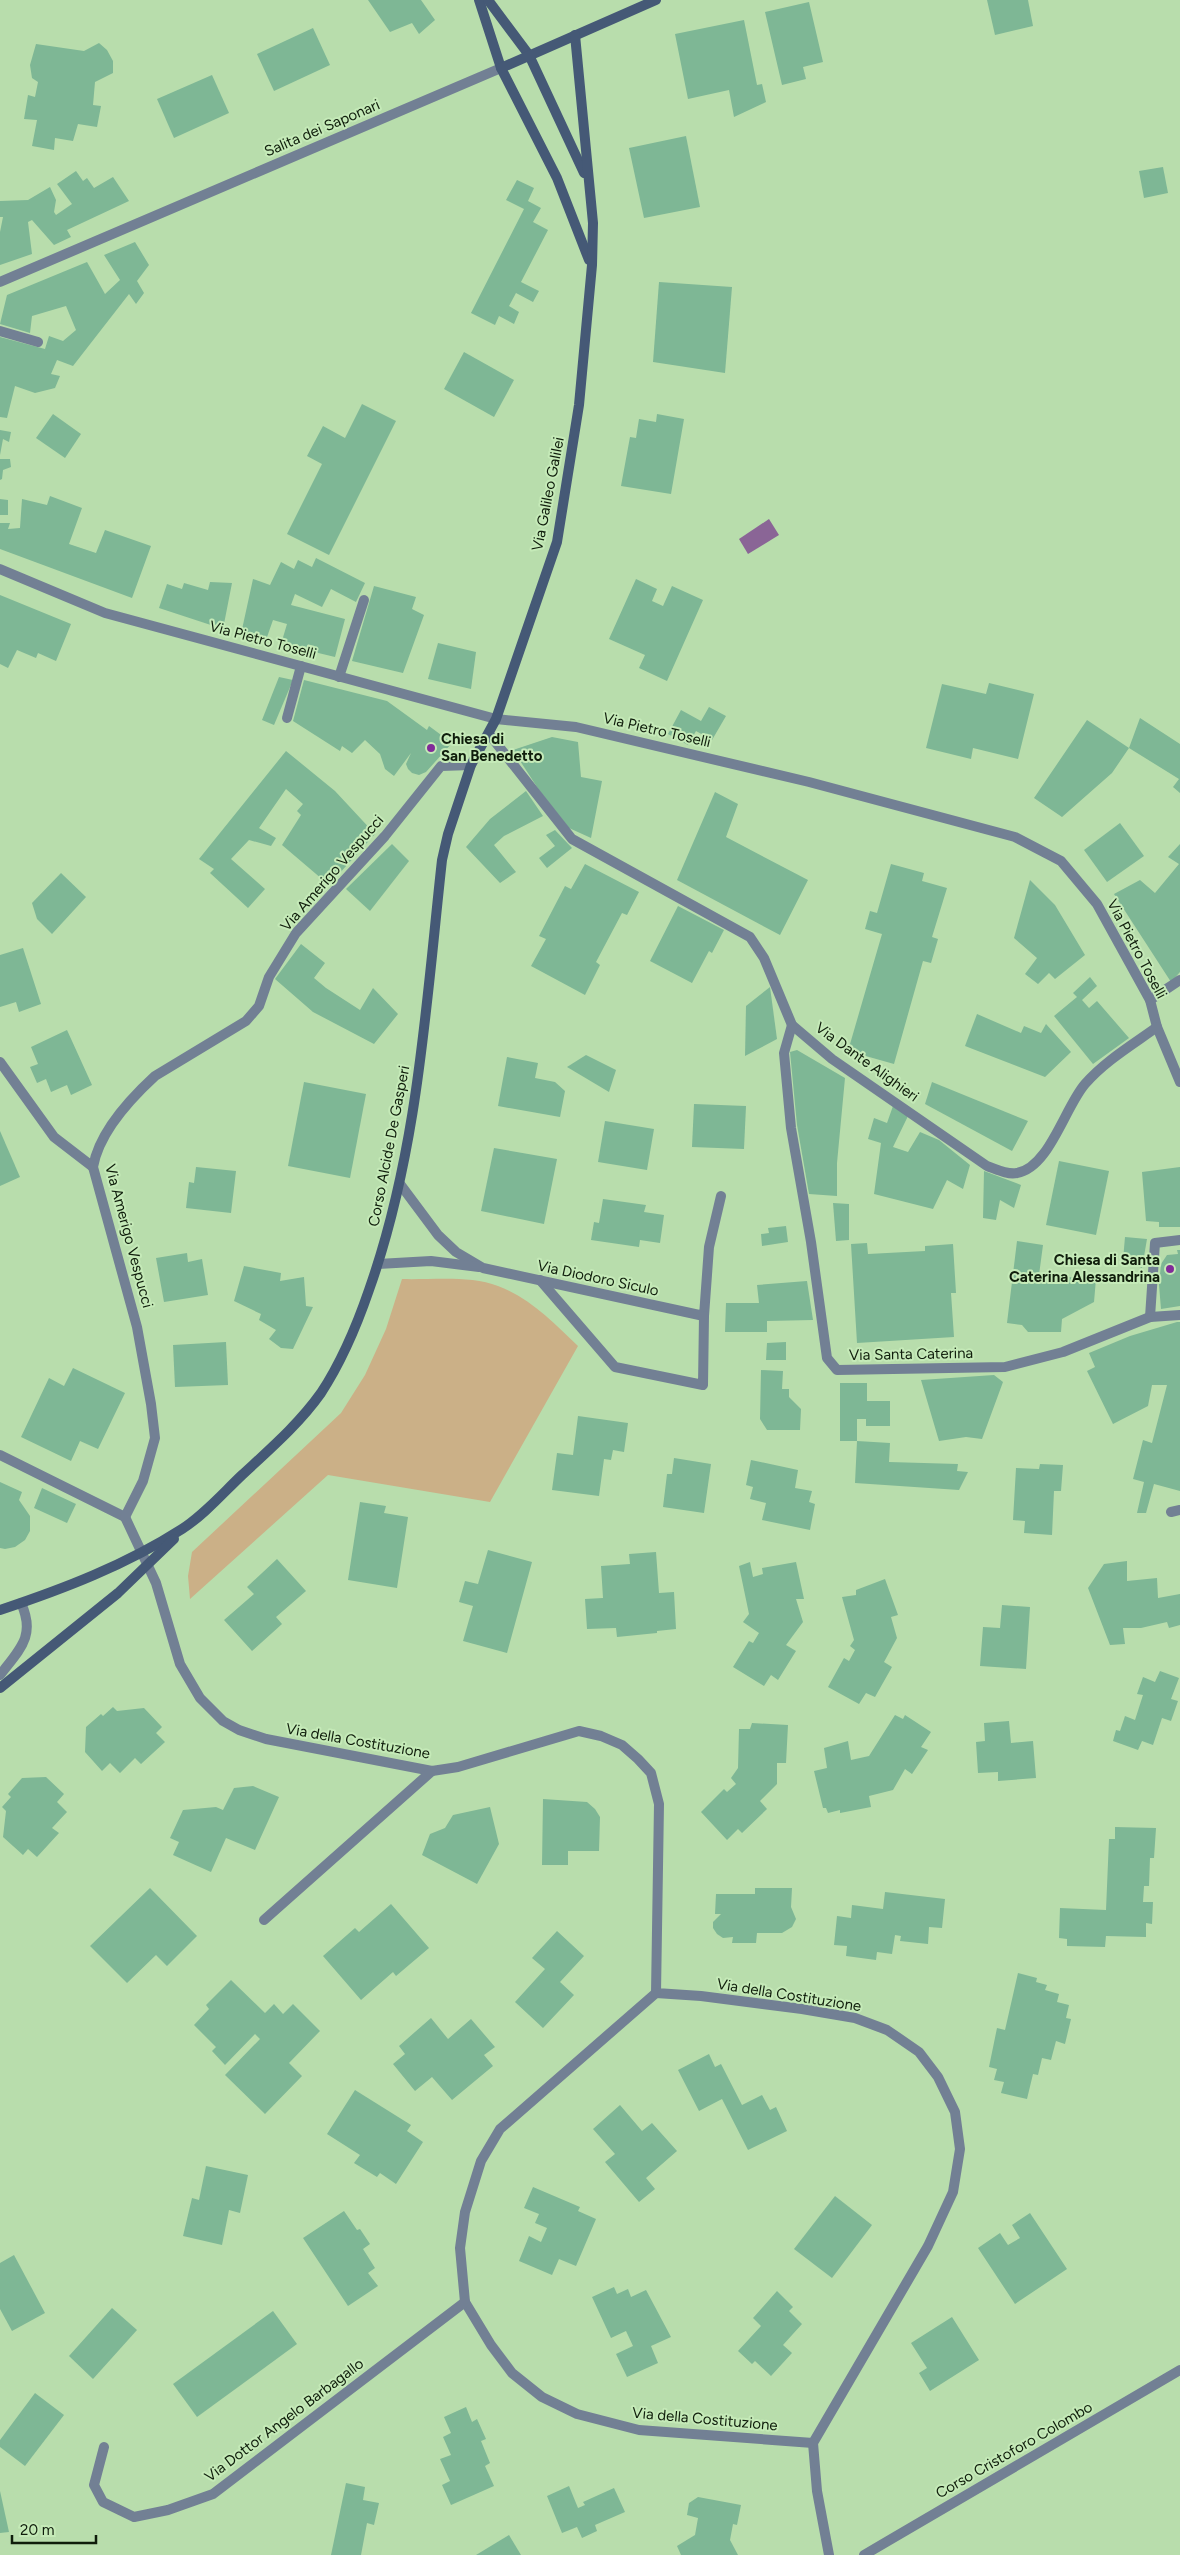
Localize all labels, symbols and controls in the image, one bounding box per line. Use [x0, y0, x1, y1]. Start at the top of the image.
street label: Salita dei Saponari [262, 96, 382, 160]
street label: Via Galileo Galilei [528, 435, 568, 553]
street label: Via Pietro Toselli [208, 617, 318, 663]
street label: Via Pietro Toselli [601, 709, 713, 751]
place label: Chiesa di San Benedetto [441, 730, 543, 765]
marker: Chiesa di San Benedetto [425, 742, 437, 754]
street label: Via Amerigo Vespucci [277, 811, 387, 935]
street label: Via Pietro Toselli [1103, 896, 1171, 1002]
street label: Via Dante Alighieri [812, 1018, 922, 1106]
street label: Corso Alcide De Gasperi [365, 1064, 413, 1228]
street label: Via Amerigo Vespucci [101, 1162, 157, 1310]
place label: Chiesa di Santa Caterina Alessandrina [1009, 1251, 1160, 1286]
street label: Via Diodoro Siculo [536, 1256, 661, 1300]
marker: Chiesa di Santa Caterina Alessandrina [1164, 1263, 1176, 1275]
street label: Via Santa Caterina [849, 1344, 973, 1364]
street label: Via della Costituzione [285, 1719, 431, 1763]
street label: Via della Costituzione [716, 1975, 862, 2015]
street label: Via Dottor Angelo Barbagallo [201, 2354, 367, 2486]
street label: Corso Cristoforo Colombo [932, 2398, 1096, 2502]
street label: Via della Costituzione [632, 2404, 778, 2434]
scale bar [12, 2512, 96, 2544]
text: 20 m [20, 2521, 54, 2539]

